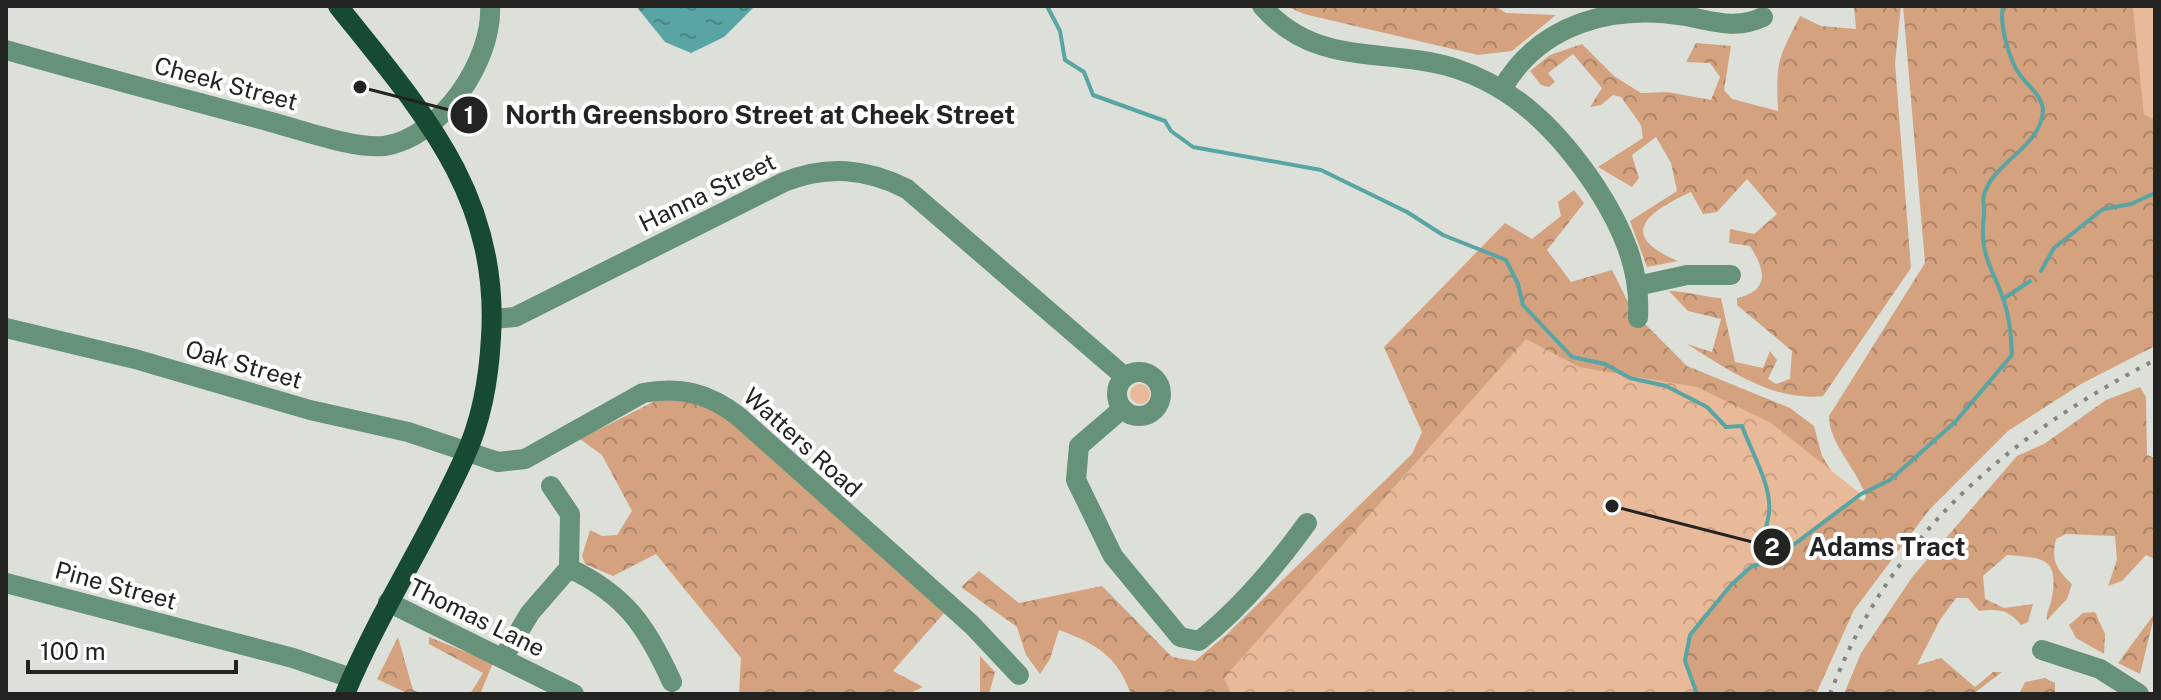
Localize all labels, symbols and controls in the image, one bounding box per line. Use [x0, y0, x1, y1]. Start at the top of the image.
street label: Cheek Street [151, 50, 301, 116]
callout: North Greensboro Street at Cheek Street [449, 90, 1031, 140]
text: North Greensboro Street at Cheek Street [505, 99, 1015, 130]
text: 1 [464, 101, 474, 129]
street label: Hanna Street [634, 147, 780, 237]
street label: Oak Street [182, 334, 306, 394]
street label: Watters Road [738, 382, 868, 502]
callout: Adams Tract [1752, 522, 1982, 572]
text: Adams Tract [1809, 531, 1965, 562]
text: 2 [1764, 533, 1780, 561]
street label: Pine Street [52, 555, 180, 615]
street label: Thomas Lane [405, 572, 549, 662]
scale bar [28, 624, 236, 674]
text: 100 m [40, 637, 106, 665]

